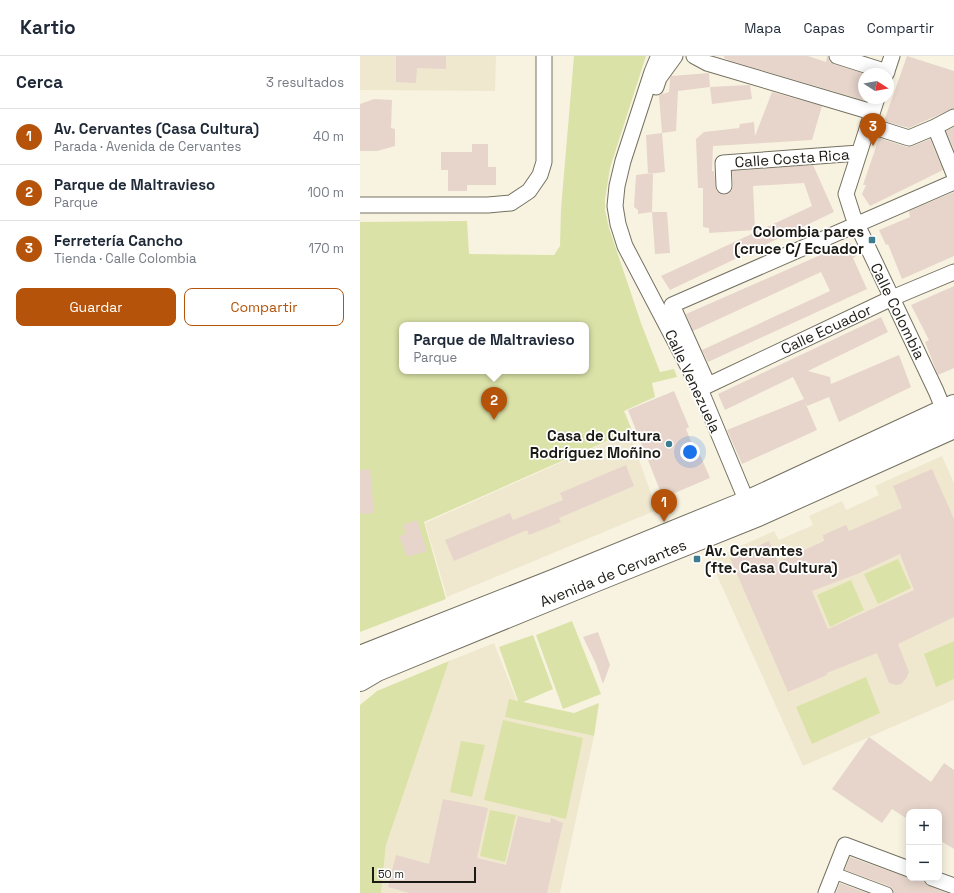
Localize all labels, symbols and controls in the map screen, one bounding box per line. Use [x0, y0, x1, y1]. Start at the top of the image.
text: Kartio [20, 15, 76, 40]
text: Mapa [744, 19, 781, 37]
text: Capas [803, 19, 845, 37]
text: Compartir [867, 19, 934, 37]
north arrow [858, 68, 894, 104]
text: Cerca [16, 71, 63, 93]
text: 3 resultados [266, 74, 344, 91]
pin: 3 [860, 113, 886, 146]
text: Av. Cervantes (Casa Cultura) [54, 119, 259, 138]
text: 1 [26, 128, 32, 145]
text: 40 m [313, 128, 344, 145]
text: Parada · Avenida de Cervantes [54, 138, 241, 155]
street label: Calle Costa Rica [734, 144, 850, 171]
text: Parque de Maltravieso [54, 175, 215, 194]
text: 2 [25, 184, 33, 201]
text: 100 m [307, 184, 344, 201]
text: Parque [54, 194, 98, 211]
place label: Colombia pares (cruce C/ Ecuador [734, 222, 864, 258]
text: Ferretería Cancho [54, 231, 183, 250]
marker: Colombia pares (cruce C/ Ecuador [867, 235, 877, 245]
text: 3 [25, 240, 33, 257]
text: 170 m [308, 240, 344, 257]
text: Tienda · Calle Colombia [54, 250, 196, 267]
street label: Calle Colombia [866, 260, 930, 363]
button: Guardar [16, 288, 176, 326]
button: Compartir [184, 288, 344, 326]
street label: Calle Ecuador [778, 300, 875, 358]
popup [399, 322, 589, 374]
street label: Calle Venezuela [661, 326, 725, 436]
text: Parque de Maltravieso [413, 330, 575, 349]
text: Parque [413, 349, 457, 366]
pin: 2 [481, 387, 507, 420]
place label: Casa de Cultura Rodríguez Moñino [530, 426, 661, 462]
marker: Casa de Cultura Rodríguez Moñino [664, 439, 674, 449]
your location [680, 442, 700, 462]
pin: 1 [651, 489, 677, 522]
street label: Avenida de Cervantes [537, 535, 689, 611]
place label: Av. Cervantes (fte. Casa Cultura) [705, 541, 838, 577]
marker: Av. Cervantes (fte. Casa Cultura) [692, 554, 702, 564]
map controls [906, 809, 942, 881]
button: + [906, 809, 942, 845]
button: − [906, 845, 942, 881]
scale bar [372, 865, 476, 884]
text: 50 m [378, 867, 404, 881]

